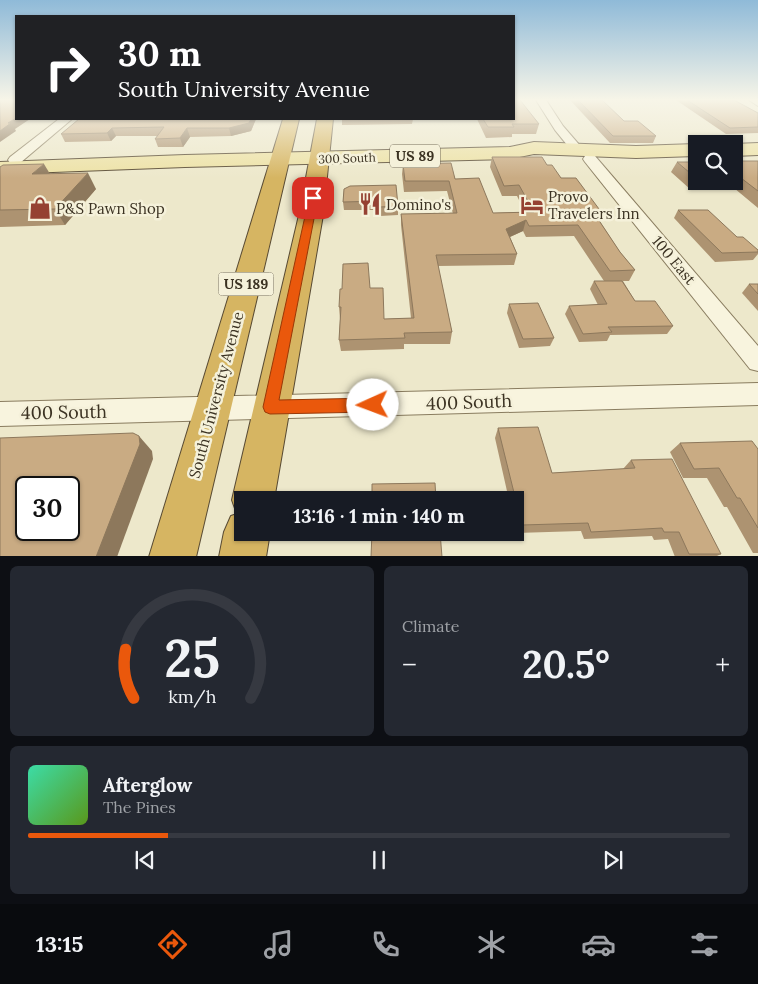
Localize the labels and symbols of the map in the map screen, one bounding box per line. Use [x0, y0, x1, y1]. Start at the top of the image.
road number: US 89 [390, 144, 440, 168]
street label: 300 South [318, 149, 376, 167]
pin [292, 177, 334, 219]
place label: Provo Travelers Inn [548, 187, 640, 223]
restaurant icon: Domino's [357, 191, 383, 217]
hotel icon: Provo Travelers Inn [519, 192, 545, 218]
shop icon: P&S Pawn Shop [27, 195, 53, 221]
place label: Domino's [386, 195, 451, 214]
place label: P&S Pawn Shop [56, 199, 165, 218]
street label: 100 East [648, 232, 700, 288]
road number: US 189 [218, 272, 274, 296]
street label: South University Avenue [185, 310, 247, 480]
position arrow [346, 378, 398, 430]
street label: 400 South [426, 389, 513, 415]
street label: 400 South [21, 400, 107, 424]
speed limit sign: 30 [15, 476, 80, 541]

